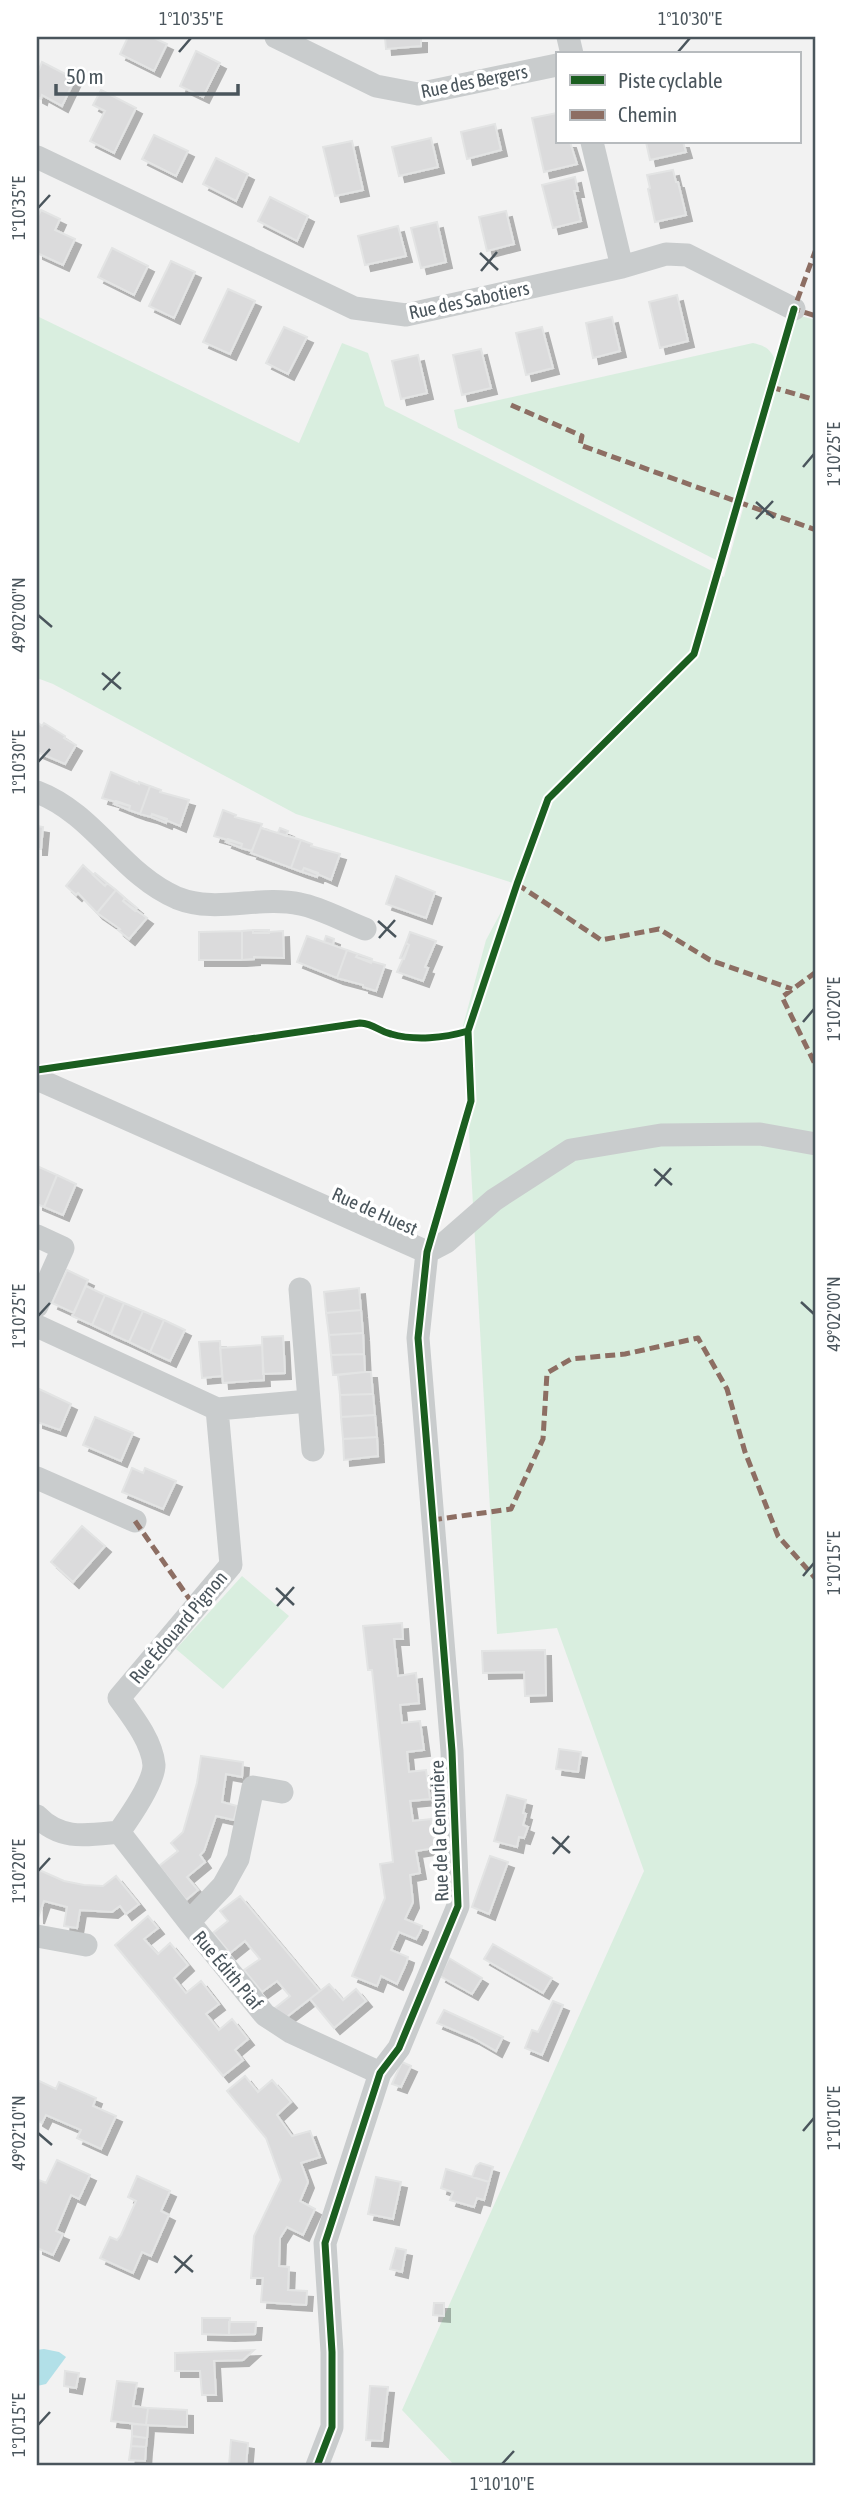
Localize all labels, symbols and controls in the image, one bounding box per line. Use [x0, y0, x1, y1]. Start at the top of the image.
text: 1°10'35"E [159, 8, 223, 29]
text: 1°10'30"E [658, 8, 722, 29]
scale bar [56, 52, 238, 96]
legend [556, 52, 800, 144]
street label: Rue des Bergers [419, 60, 530, 102]
text: 50 m [66, 64, 104, 88]
text: Piste cyclable [618, 68, 723, 92]
text: Chemin [618, 102, 677, 126]
text: 1°10'35"E [8, 176, 29, 240]
street label: Rue des Sabotiers [407, 276, 531, 323]
text: 1°10'25"E [823, 422, 844, 486]
text: 49°02'00"N [8, 577, 29, 653]
text: 1°10'30"E [8, 730, 29, 794]
text: 1°10'20"E [823, 977, 844, 1041]
street label: Rue de Huest [329, 1182, 421, 1240]
text: 49°02'00"N [823, 1276, 844, 1352]
text: 1°10'25"E [8, 1284, 29, 1348]
text: 1°10'15"E [823, 1531, 844, 1595]
street label: Rue Édouard Pignon [125, 1566, 231, 1688]
street label: Rue de la Censurière [426, 1760, 452, 1902]
text: 1°10'20"E [8, 1839, 29, 1903]
street label: Rue Édith Piaf [189, 1926, 267, 2014]
text: 1°10'10"E [823, 2086, 844, 2150]
text: 49°02'10"N [8, 2095, 29, 2171]
text: 1°10'15"E [8, 2393, 29, 2457]
text: 1°10'10"E [470, 2473, 534, 2494]

